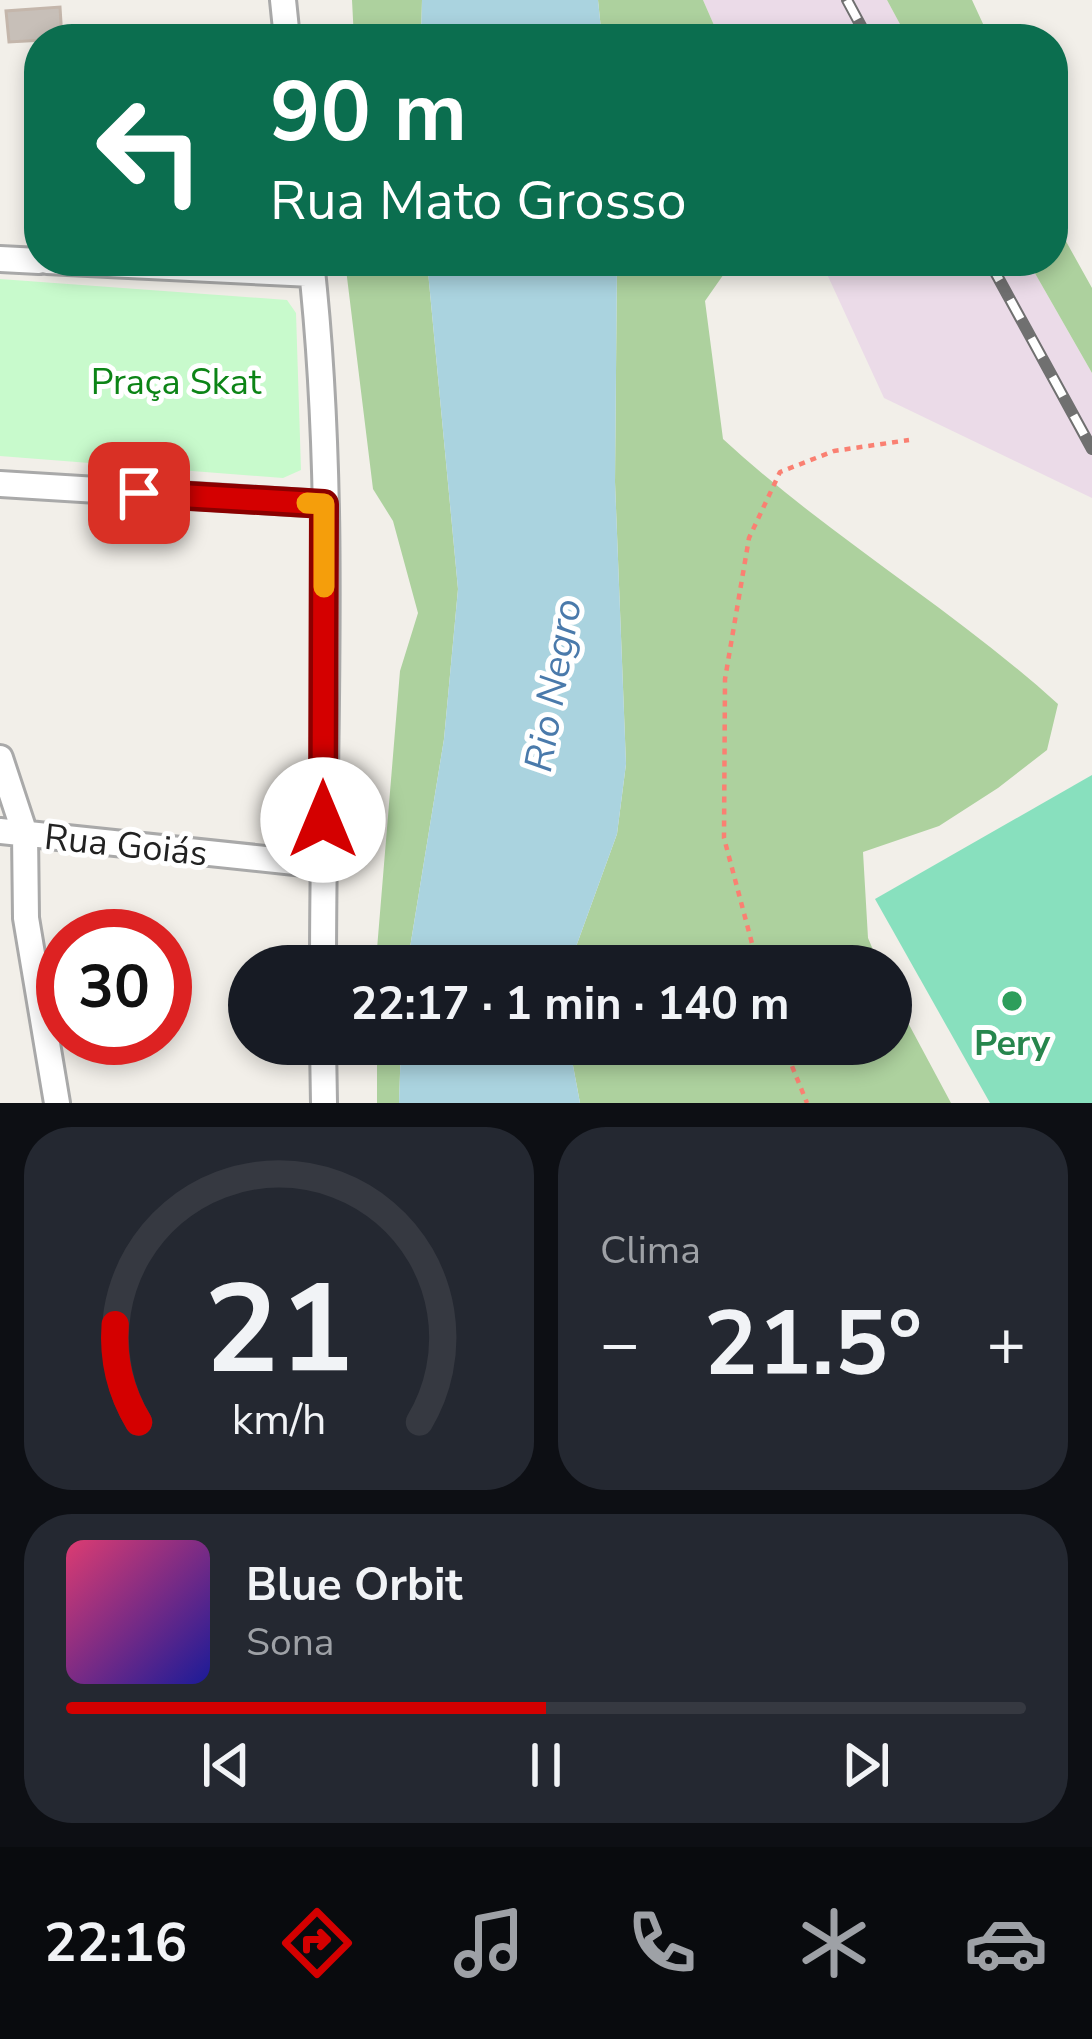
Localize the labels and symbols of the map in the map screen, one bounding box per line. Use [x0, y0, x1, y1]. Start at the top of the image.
park label: Praça Skat [91, 358, 262, 407]
pin [88, 442, 190, 544]
water label: Rio Negro [512, 595, 595, 776]
position arrow [260, 757, 386, 883]
street label: Rua Goiás [42, 813, 210, 878]
speed limit sign: 30 [36, 909, 192, 1065]
marker: Pery [999, 988, 1025, 1014]
place label: Pery [974, 1019, 1051, 1068]

